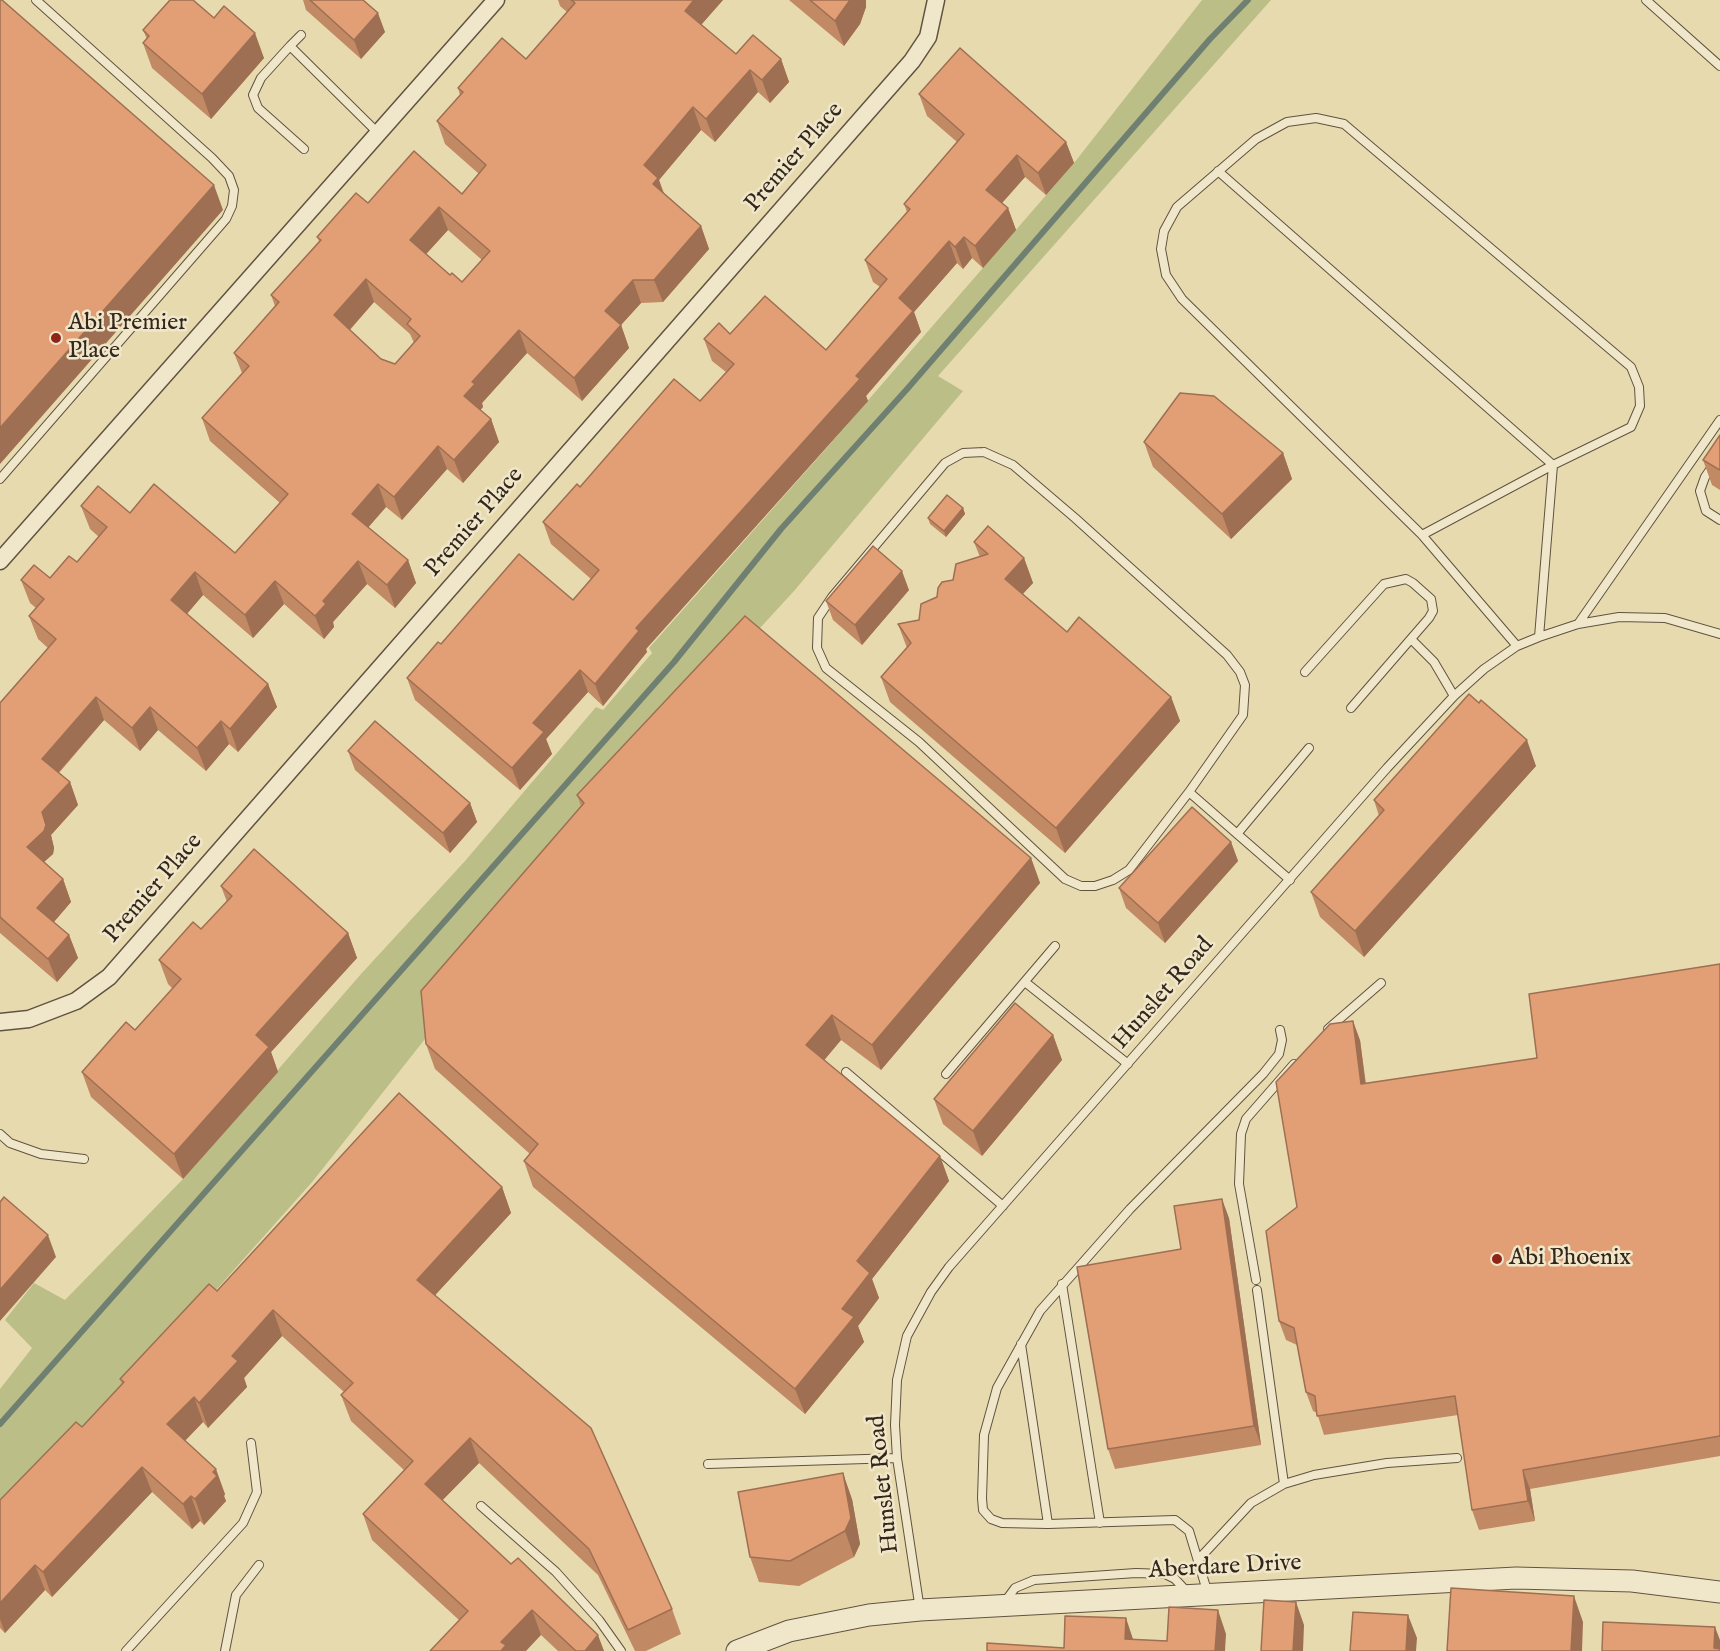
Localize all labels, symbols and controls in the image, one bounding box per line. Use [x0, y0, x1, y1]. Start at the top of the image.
street label: Premier Place [740, 97, 850, 219]
place label: Abi Premier Place [68, 310, 187, 366]
marker: Abi Premier Place [49, 331, 63, 345]
street label: Premier Place [420, 462, 530, 584]
street label: Premier Place [99, 828, 209, 950]
street label: Hunslet Road [1107, 932, 1221, 1056]
place label: Abi Phoenix [1509, 1245, 1631, 1273]
marker: Abi Phoenix [1490, 1252, 1504, 1266]
street label: Hunslet Road [863, 1413, 907, 1555]
street label: Aberdare Drive [1148, 1550, 1302, 1586]

